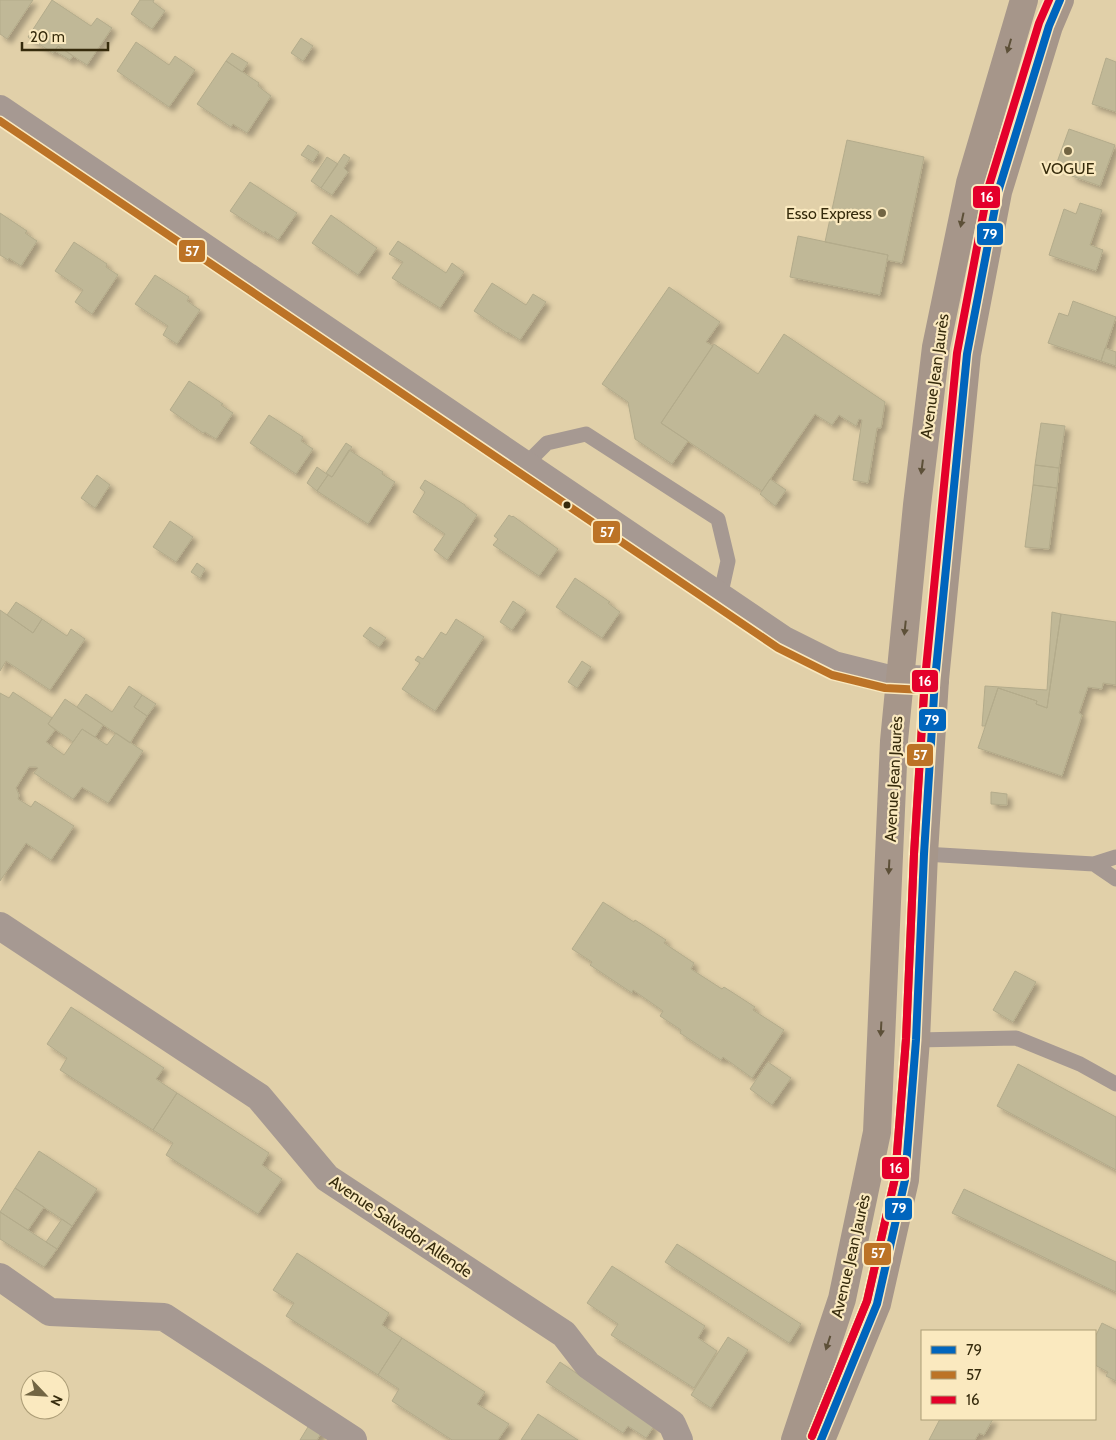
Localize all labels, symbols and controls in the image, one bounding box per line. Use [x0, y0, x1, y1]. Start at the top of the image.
scale bar [22, 20, 109, 52]
text: 20 m [30, 28, 65, 46]
one-way arrow [1005, 39, 1013, 54]
marker: VOGUE [1062, 145, 1074, 157]
place label: VOGUE [1041, 159, 1095, 178]
line badge: 16 [972, 185, 1001, 209]
text: 16 [980, 188, 994, 206]
place label: Esso Express [786, 204, 872, 223]
marker: Esso Express [876, 207, 888, 219]
one-way arrow [958, 212, 966, 228]
line badge: 79 [976, 222, 1004, 246]
text: 79 [982, 225, 998, 243]
line badge: 57 [178, 239, 206, 263]
text: 57 [185, 242, 200, 260]
street label: Avenue Jean Jaurès [916, 312, 953, 440]
one-way arrow [918, 459, 926, 475]
unlabelled marker [562, 500, 572, 510]
line badge: 57 [592, 520, 621, 544]
text: 57 [600, 523, 615, 541]
one-way arrow [901, 620, 909, 636]
line badge: 16 [911, 669, 939, 693]
text: 16 [918, 672, 932, 690]
line badge: 79 [918, 708, 947, 732]
text: 79 [924, 711, 940, 729]
street label: Avenue Jean Jaurès [881, 715, 906, 843]
line badge: 57 [906, 743, 934, 767]
text: 57 [913, 746, 928, 764]
one-way arrow [884, 859, 892, 875]
one-way arrow [877, 1021, 885, 1037]
line badge: 16 [881, 1156, 910, 1180]
text: 16 [889, 1159, 903, 1177]
street label: Avenue Salvador Allende [326, 1171, 476, 1281]
street label: Avenue Jean Jaurès [827, 1192, 874, 1320]
line badge: 79 [884, 1197, 913, 1221]
text: 79 [891, 1199, 907, 1217]
line badge: 57 [863, 1242, 892, 1266]
text: 57 [871, 1244, 886, 1262]
legend [921, 1330, 1096, 1420]
one-way arrow [823, 1336, 831, 1351]
text: 79 [966, 1341, 982, 1359]
text: 57 [966, 1366, 982, 1384]
north arrow [20, 1370, 70, 1420]
text: 16 [966, 1391, 979, 1409]
text: N [47, 1392, 67, 1409]

